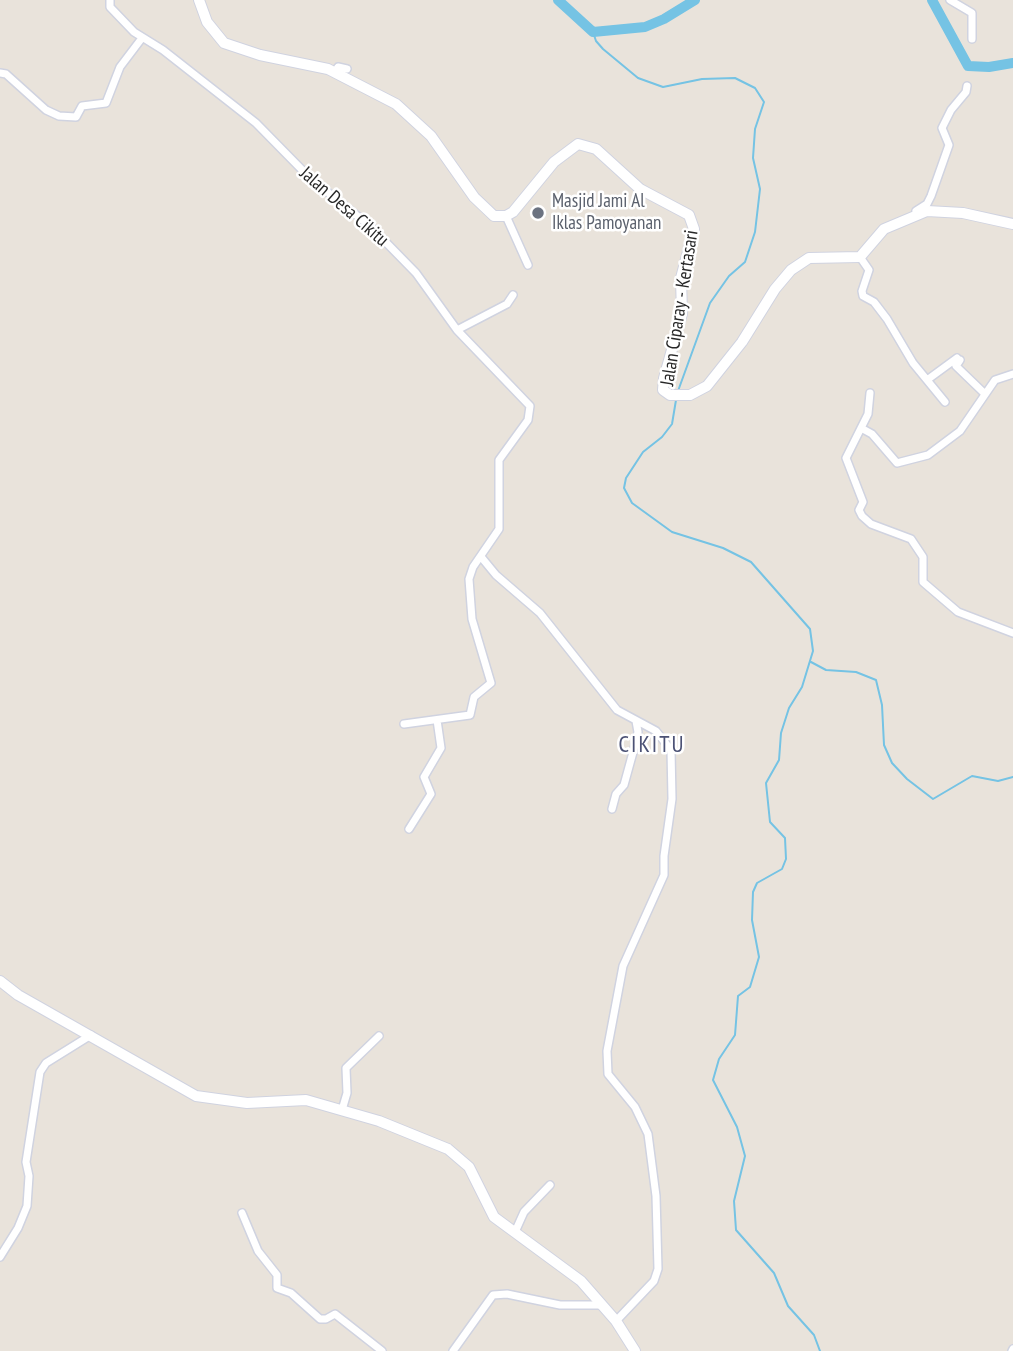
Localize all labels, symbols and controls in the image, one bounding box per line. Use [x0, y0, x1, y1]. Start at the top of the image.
street label: Jalan Desa Cikitu [295, 162, 393, 252]
place label: Masjid Jami Al Iklas Pamoyanan [552, 191, 661, 235]
marker: Masjid Jami Al Iklas Pamoyanan [530, 205, 546, 221]
street label: Jalan Ciparay - Kertasari [656, 229, 704, 387]
district label: CIKITU [619, 731, 685, 759]

